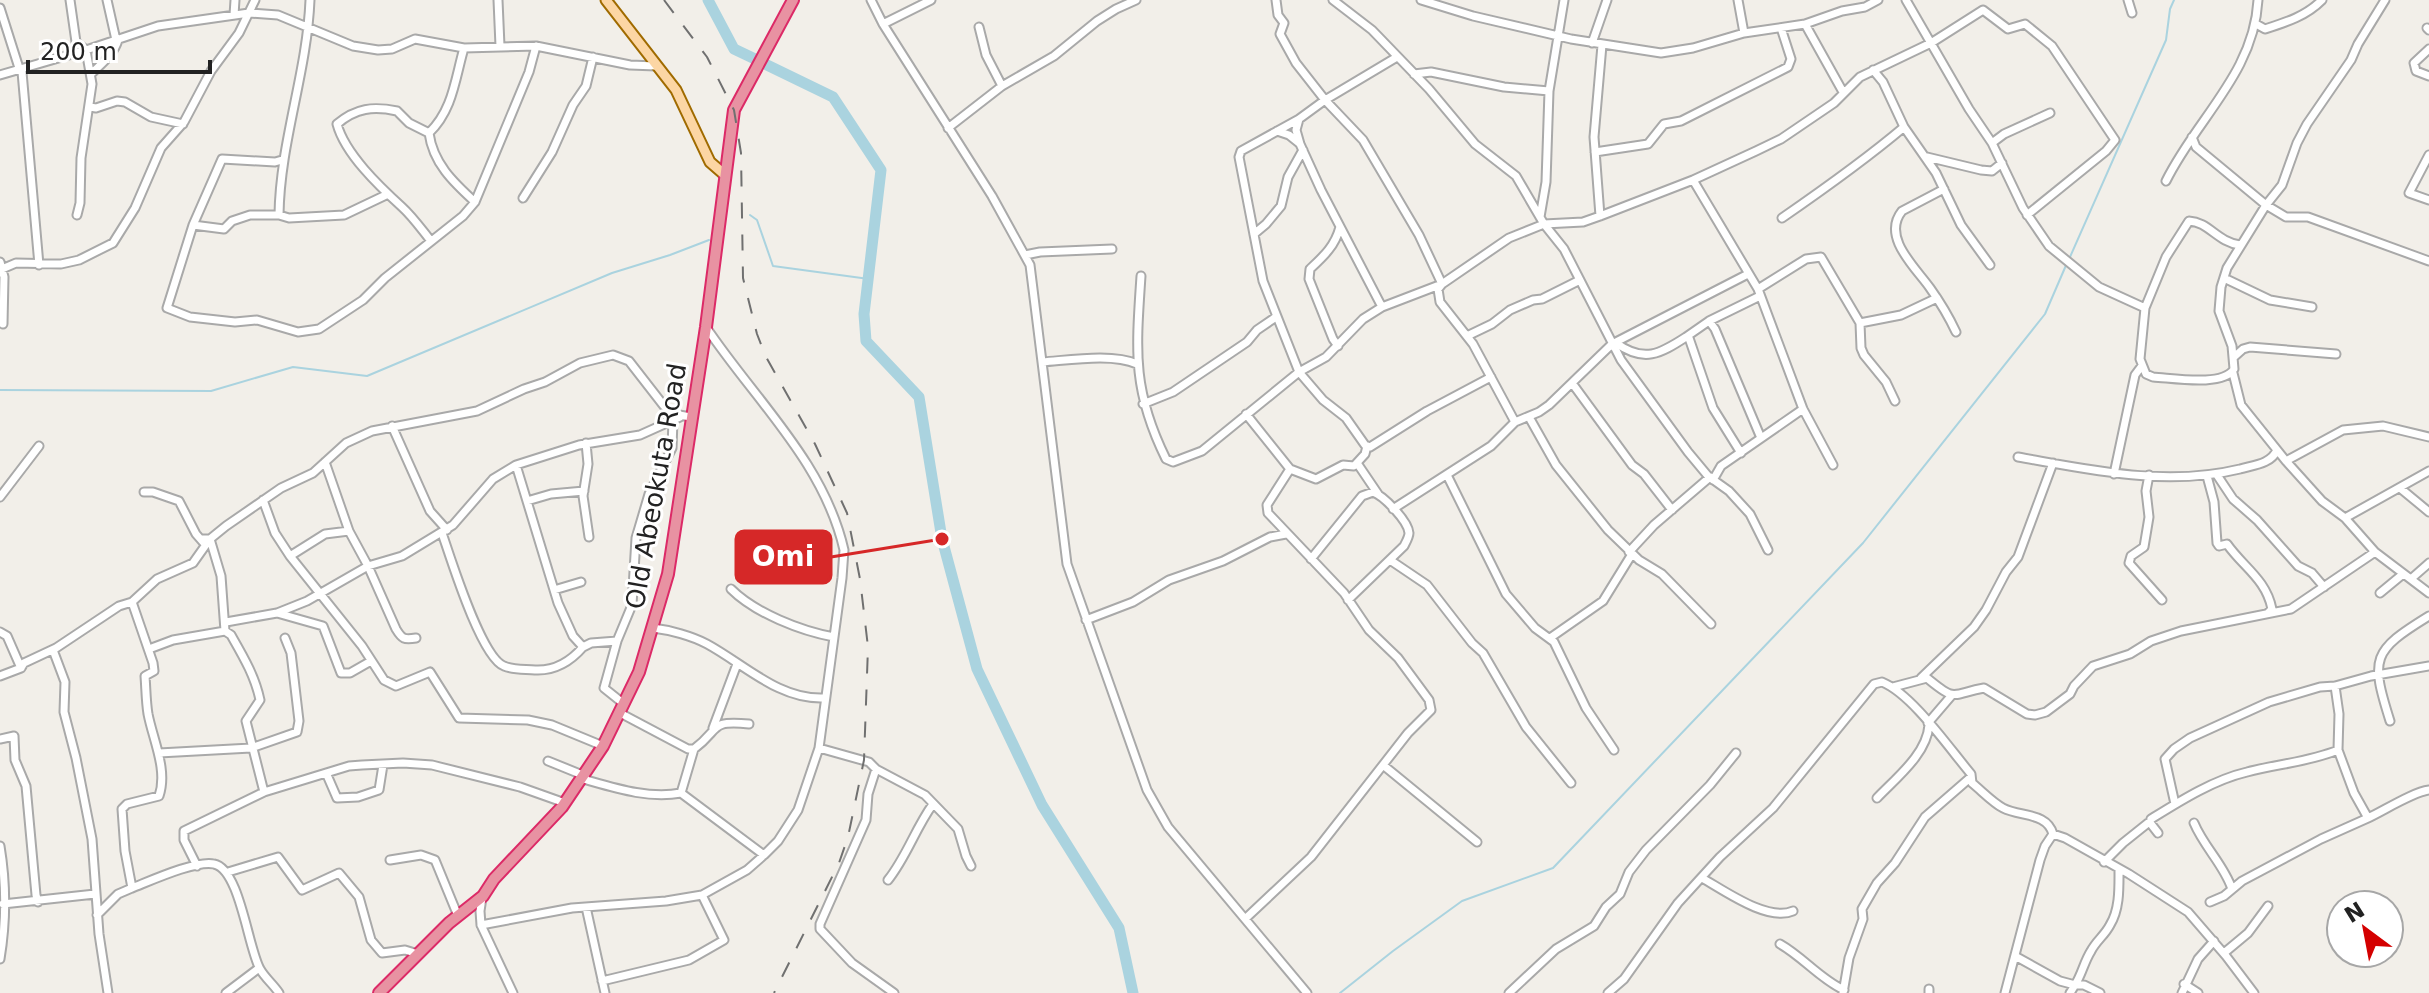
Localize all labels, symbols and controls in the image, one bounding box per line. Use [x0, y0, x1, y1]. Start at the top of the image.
scale bar [28, 24, 210, 74]
text: 200 m [40, 38, 117, 66]
street label: Old Abeokuta Road [620, 361, 692, 611]
callout: Omi [736, 531, 831, 583]
text: Omi [752, 540, 814, 573]
north arrow [2325, 889, 2405, 969]
text: N [2340, 897, 2369, 928]

